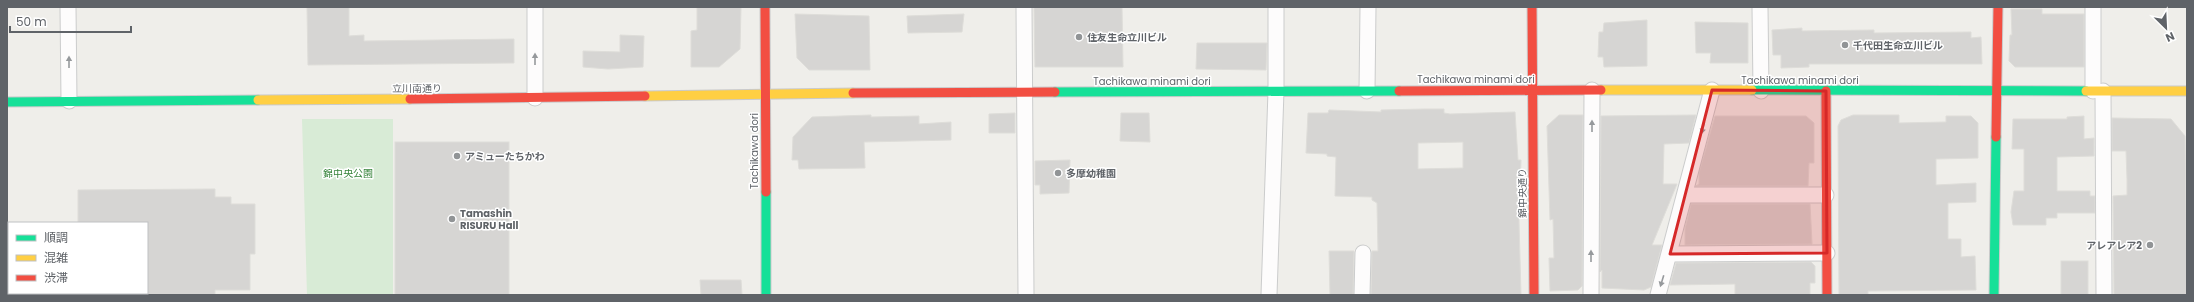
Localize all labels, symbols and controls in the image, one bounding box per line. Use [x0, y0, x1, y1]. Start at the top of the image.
scale bar [10, 8, 131, 34]
north arrow [2146, 8, 2186, 48]
text: 50 m [16, 13, 47, 30]
text: N [2163, 28, 2177, 46]
place label: 住友生命立川ビル [1087, 30, 1167, 45]
marker: 住友生命立川ビル [1074, 32, 1084, 42]
place label: 千代田生命立川ビル [1853, 38, 1943, 53]
marker: 千代田生命立川ビル [1840, 40, 1850, 50]
one-way arrow [532, 52, 538, 65]
one-way arrow [66, 55, 72, 68]
street label: Tachikawa minami dori [1417, 72, 1535, 87]
street label: Tachikawa minami dori [1741, 73, 1859, 88]
street label: Tachikawa minami dori [1093, 74, 1211, 89]
street label: 立川南通り [392, 81, 442, 96]
street label: Tachikawa dori [747, 113, 762, 189]
one-way arrow [1589, 119, 1595, 132]
one-way arrow [1699, 122, 1705, 134]
place label: アミューたちかわ [465, 149, 545, 164]
marker: アミューたちかわ [452, 151, 462, 161]
park label: 錦中央公園 [323, 166, 373, 181]
place label: 多摩幼稚園 [1066, 166, 1116, 181]
marker: 多摩幼稚園 [1053, 168, 1063, 178]
street label: 錦中央通り [1515, 168, 1530, 218]
place label: Tamashin RISURU Hall [460, 206, 518, 233]
marker: Tamashin RISURU Hall [447, 214, 457, 224]
legend [8, 222, 148, 294]
text: 順調 [44, 229, 68, 246]
place label: アレアレア2 [2086, 238, 2142, 253]
marker: アレアレア2 [2145, 240, 2155, 250]
text: 混雑 [44, 249, 68, 266]
one-way arrow [1588, 249, 1594, 262]
text: 渋滞 [44, 269, 68, 286]
one-way arrow [1659, 275, 1665, 287]

